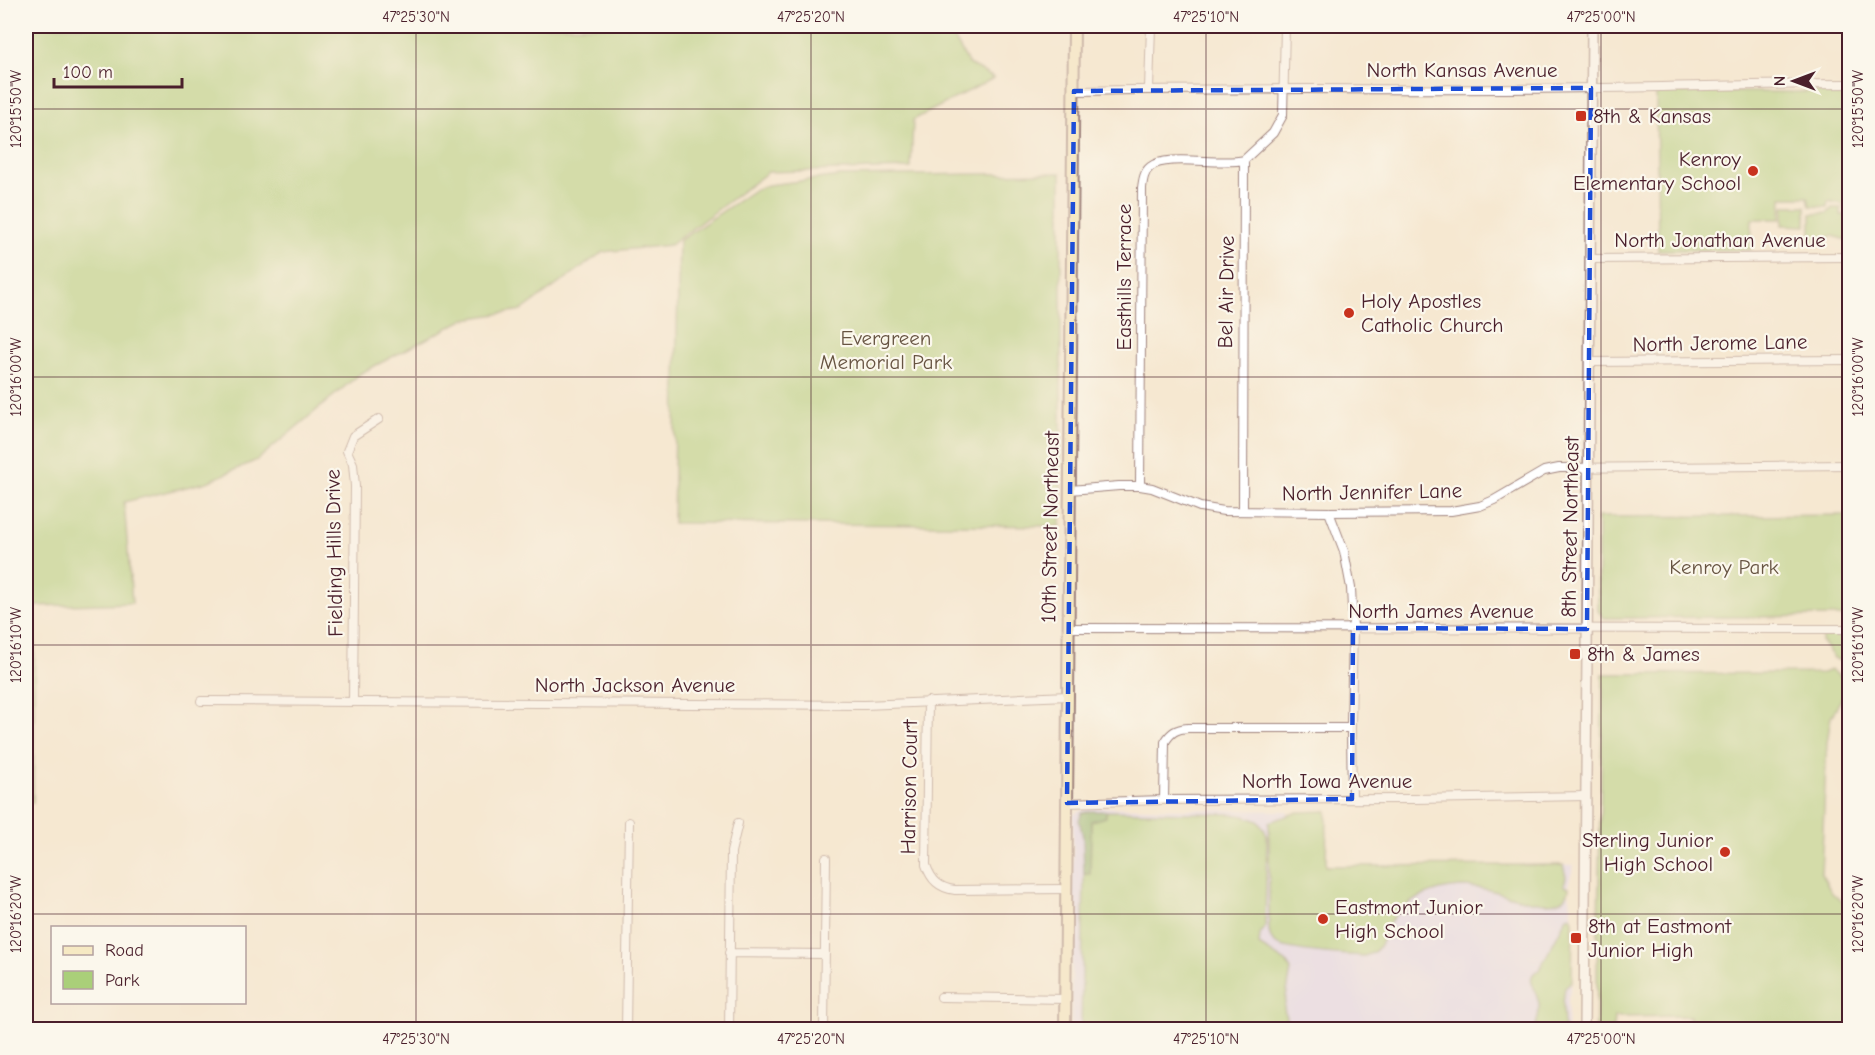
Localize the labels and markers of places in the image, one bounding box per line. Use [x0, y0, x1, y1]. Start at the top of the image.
place label: 8th & Kansas [1593, 104, 1711, 128]
marker: 8th & Kansas [1574, 109, 1588, 123]
place label: Kenroy Elementary School [1573, 147, 1742, 195]
marker: Kenroy Elementary School [1746, 164, 1760, 178]
place label: Holy Apostles Catholic Church [1361, 289, 1504, 337]
marker: Holy Apostles Catholic Church [1342, 306, 1356, 320]
place label: 8th & James [1587, 642, 1700, 666]
marker: 8th & James [1568, 647, 1582, 661]
place label: Sterling Junior High School [1582, 828, 1714, 876]
marker: Sterling Junior High School [1718, 845, 1732, 859]
place label: Eastmont Junior High School [1335, 895, 1483, 943]
marker: Eastmont Junior High School [1316, 912, 1330, 926]
place label: 8th at Eastmont Junior High [1588, 914, 1732, 962]
marker: 8th at Eastmont Junior High [1569, 931, 1583, 945]

